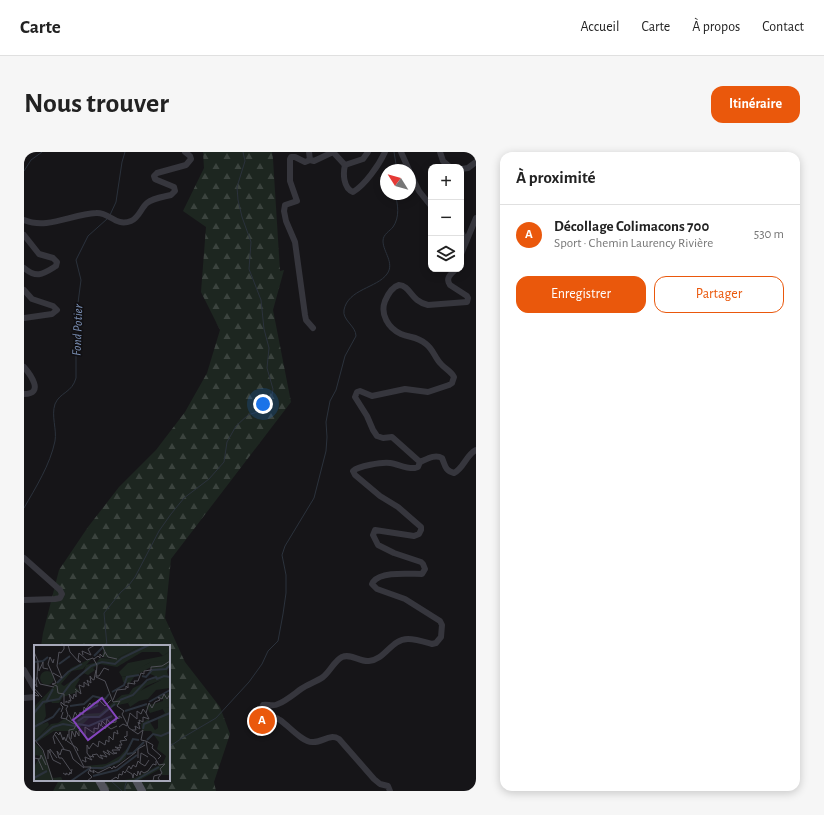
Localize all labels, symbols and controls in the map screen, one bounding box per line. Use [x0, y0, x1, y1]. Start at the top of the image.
text: Carte [20, 18, 61, 37]
text: Accueil [580, 20, 619, 34]
text: Carte [641, 20, 670, 34]
text: À propos [692, 20, 740, 34]
text: Contact [762, 20, 804, 34]
button: Itinéraire [711, 86, 800, 123]
text: Nous trouver [24, 90, 169, 118]
north arrow [380, 164, 416, 200]
map controls [428, 164, 464, 272]
button: + [428, 164, 464, 200]
text: À proximité [516, 169, 596, 186]
button: − [428, 200, 464, 236]
text: Décollage Colimacons 700 [554, 219, 709, 234]
text: A [525, 228, 533, 241]
text: 530 m [754, 228, 784, 241]
button: layers [428, 236, 464, 272]
text: Sport · Chemin Laurency Rivière [554, 237, 713, 250]
button: Enregistrer [516, 276, 646, 313]
button: Partager [654, 276, 784, 313]
water label: Fond Potier [71, 303, 85, 356]
your location [253, 394, 273, 414]
inset map [34, 645, 170, 781]
pin: A [249, 706, 275, 736]

